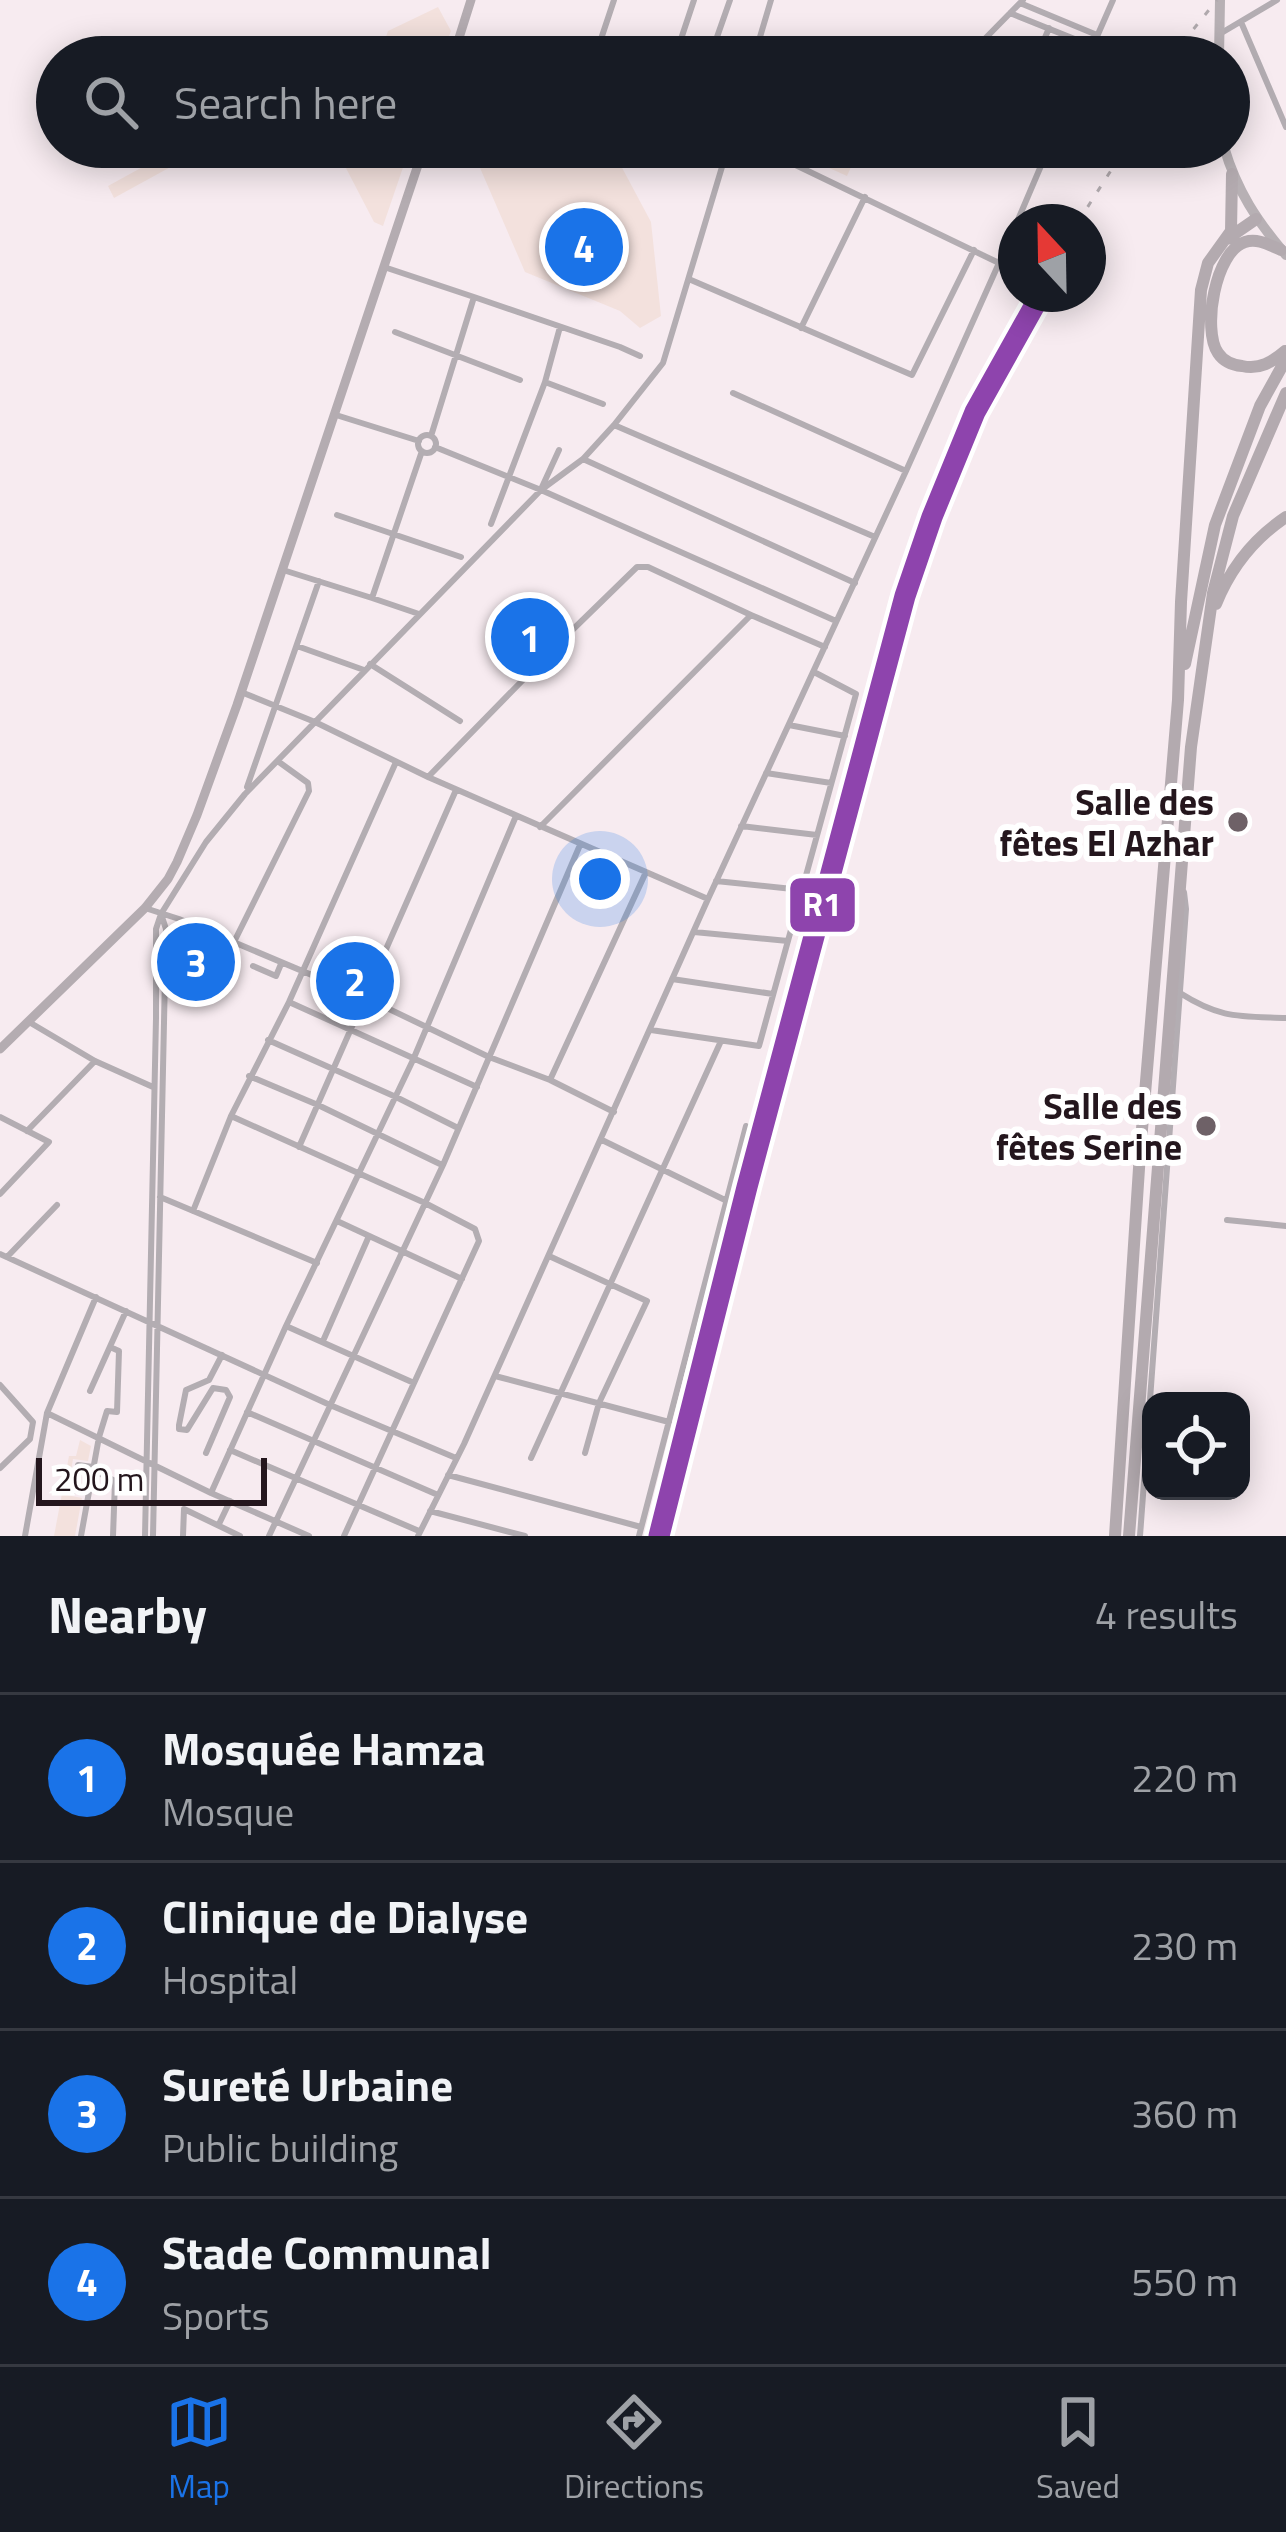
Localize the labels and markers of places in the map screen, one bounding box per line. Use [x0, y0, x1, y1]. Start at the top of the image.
pin: 4 [545, 202, 623, 292]
pin: 1 [491, 592, 569, 682]
place label: Salle des fêtes El Azhar [999, 774, 1214, 870]
marker: Salle des fêtes El Azhar [1225, 809, 1251, 835]
pin: 3 [157, 917, 235, 1007]
pin: 2 [316, 936, 394, 1026]
place label: Salle des fêtes Serine [996, 1078, 1182, 1174]
marker: Salle des fêtes Serine [1193, 1113, 1219, 1139]

